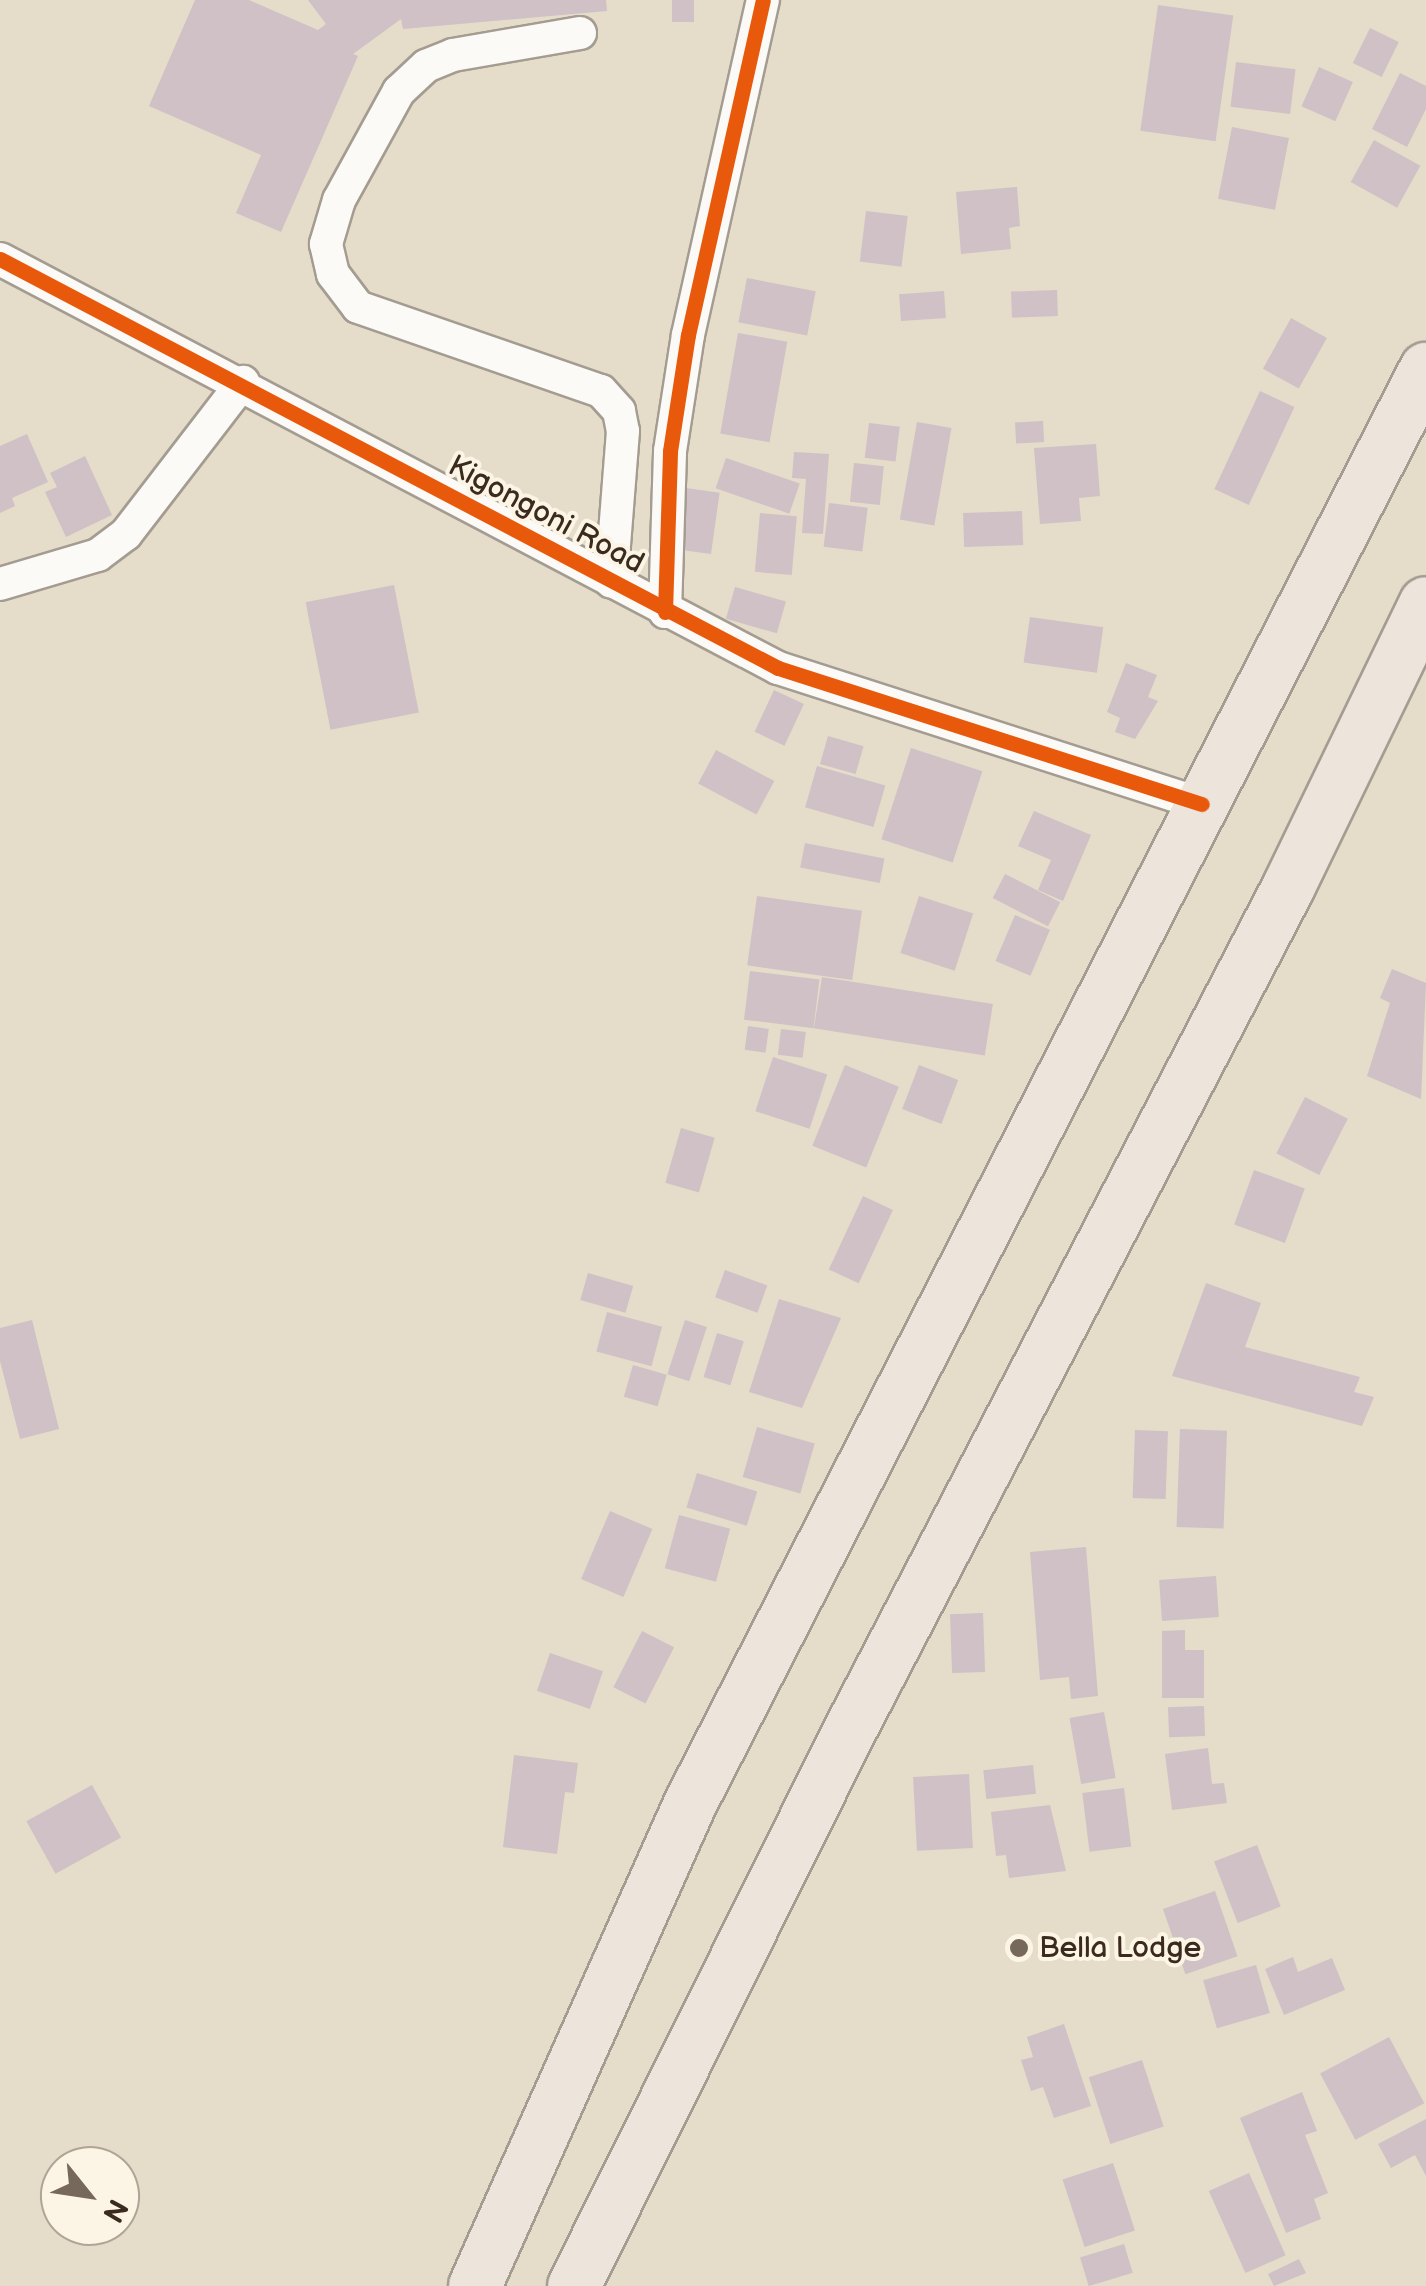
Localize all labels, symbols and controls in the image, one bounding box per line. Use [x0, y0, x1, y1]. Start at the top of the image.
street label: Kigongoni Road [442, 448, 650, 582]
place label: Bella Lodge [1039, 1930, 1201, 1966]
marker: Bella Lodge [1008, 1937, 1030, 1959]
north arrow [40, 2146, 140, 2246]
text: N [95, 2193, 134, 2228]

